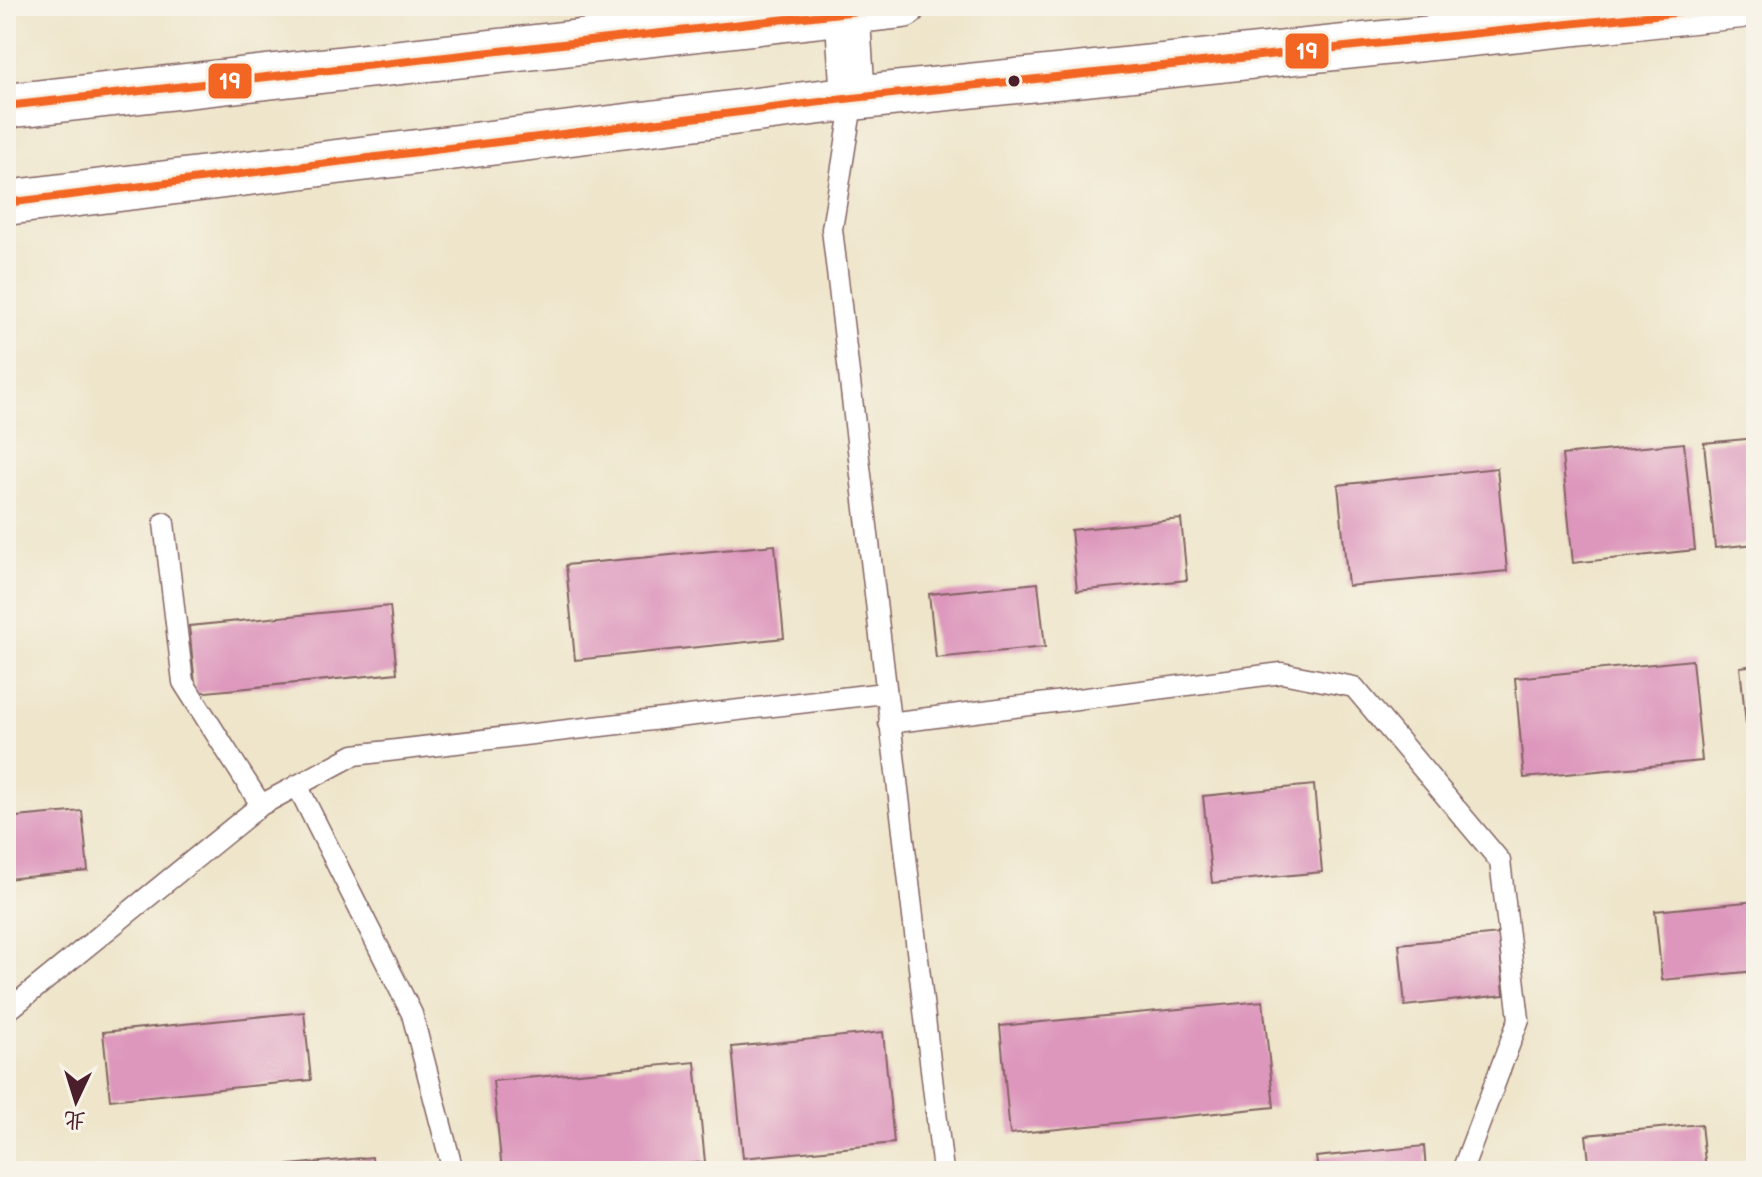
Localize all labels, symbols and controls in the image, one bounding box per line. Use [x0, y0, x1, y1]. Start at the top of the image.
line badge: 19 [1284, 32, 1330, 70]
text: 19 [1296, 39, 1318, 66]
line badge: 19 [207, 62, 253, 100]
text: 19 [219, 69, 241, 96]
unlabelled marker [1006, 73, 1022, 89]
north arrow [36, 1061, 116, 1141]
text: 北 [63, 1105, 87, 1134]

